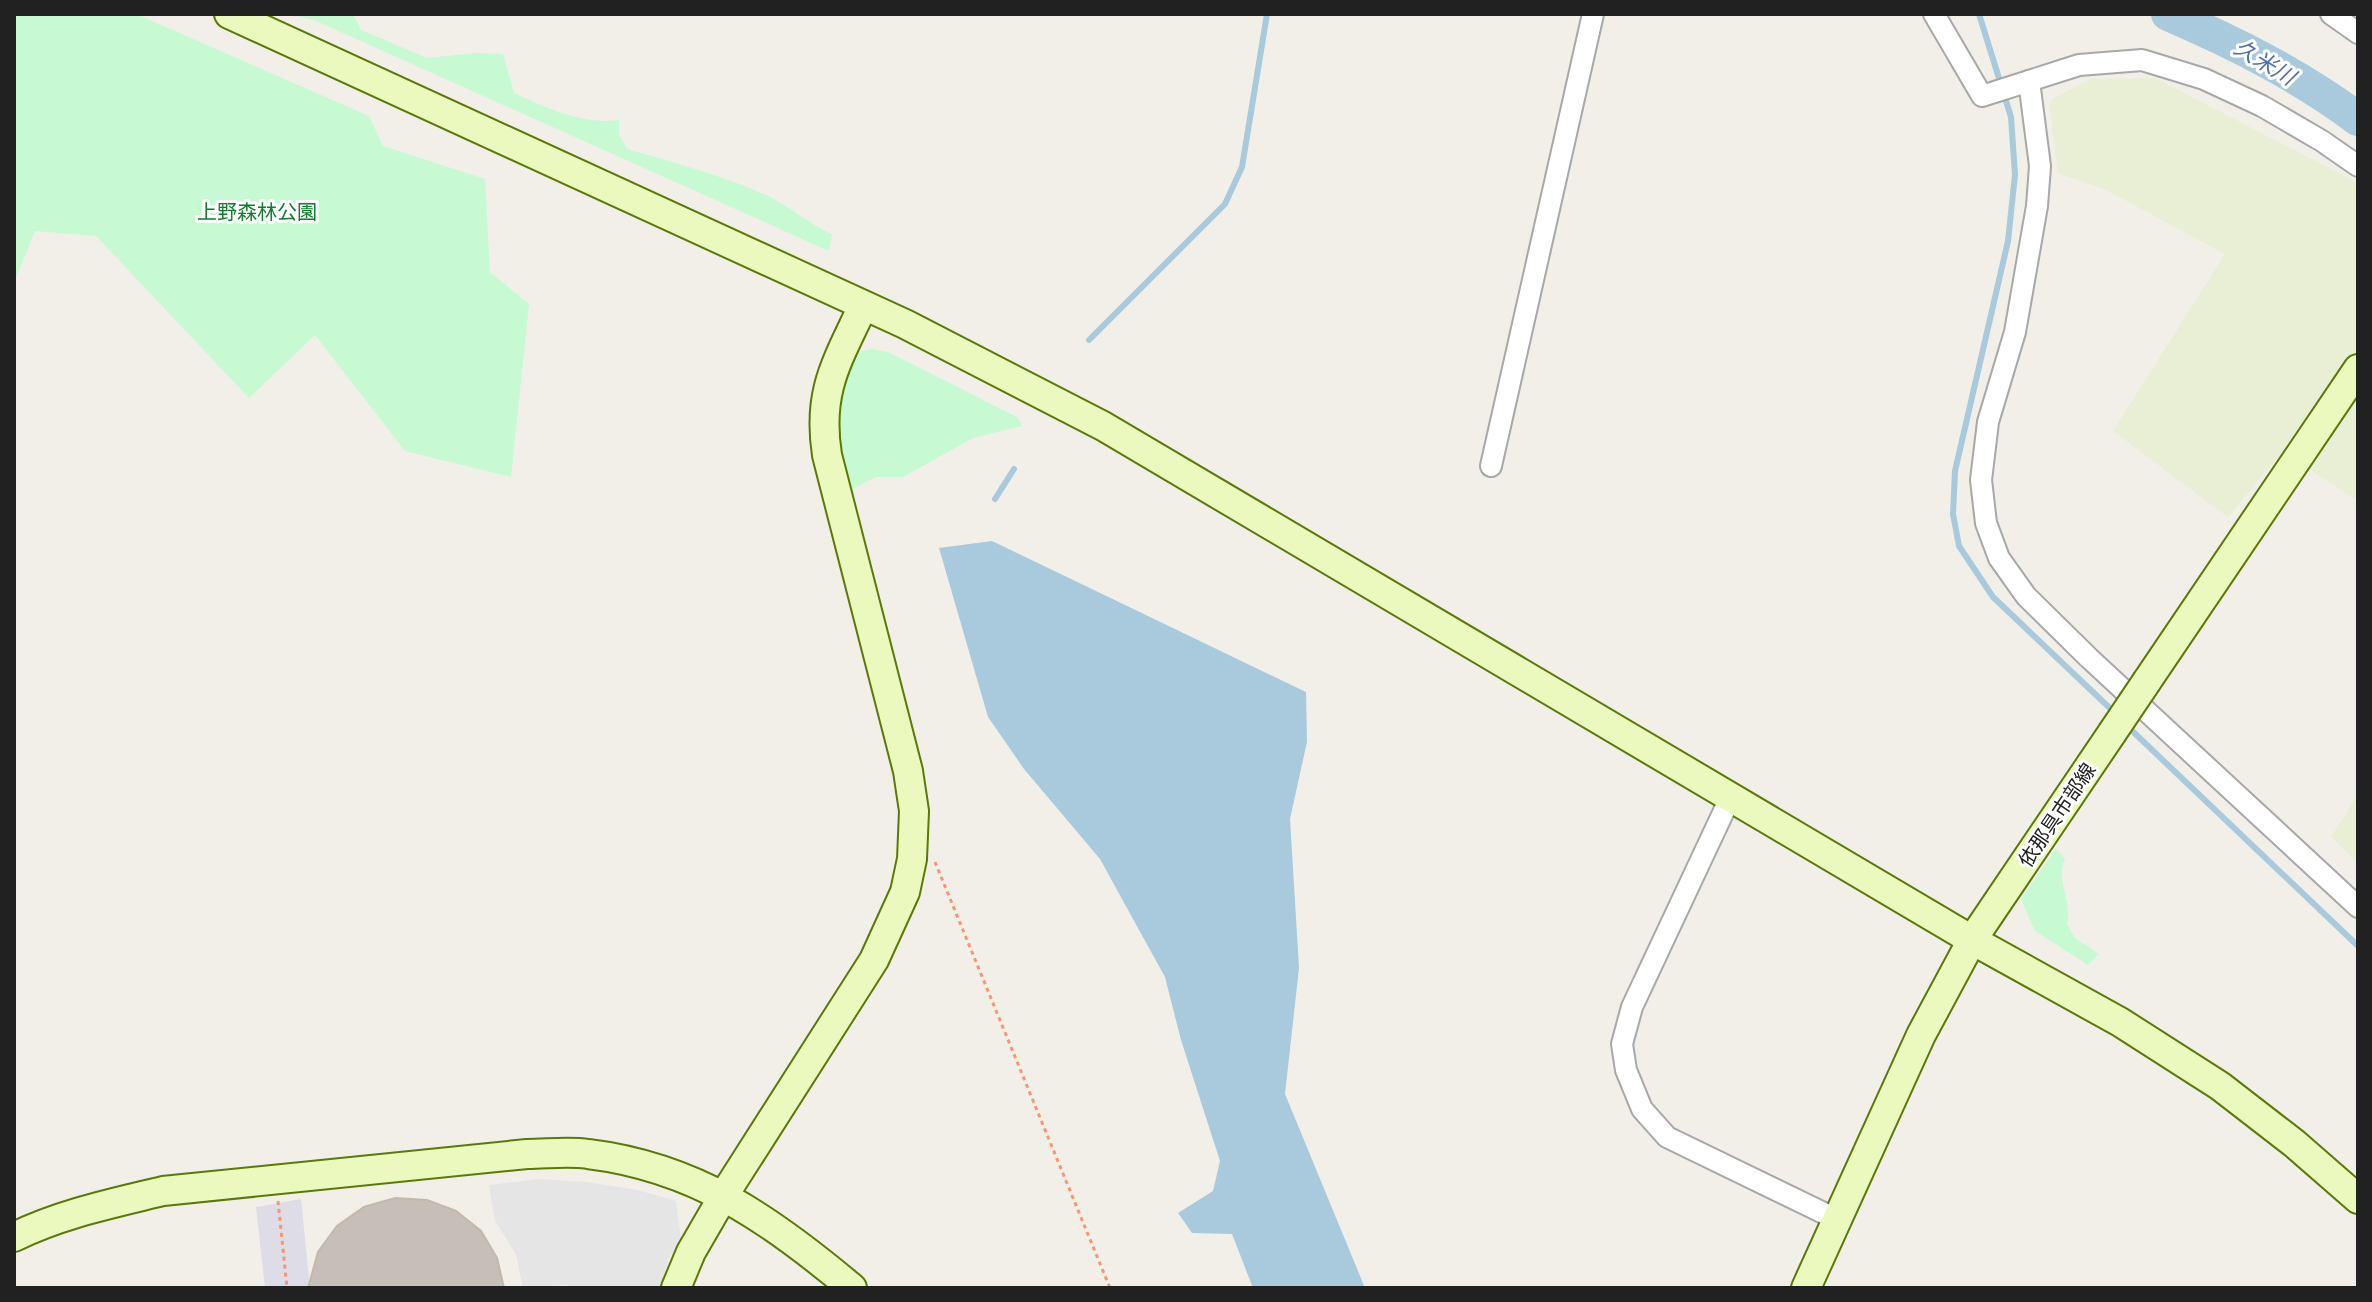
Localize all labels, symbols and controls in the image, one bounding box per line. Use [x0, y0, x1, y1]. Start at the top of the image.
water label: 久米川 [2230, 34, 2302, 91]
park label: 上野森林公園 [197, 200, 317, 224]
street label: 依那具市部線 [2013, 759, 2101, 871]

